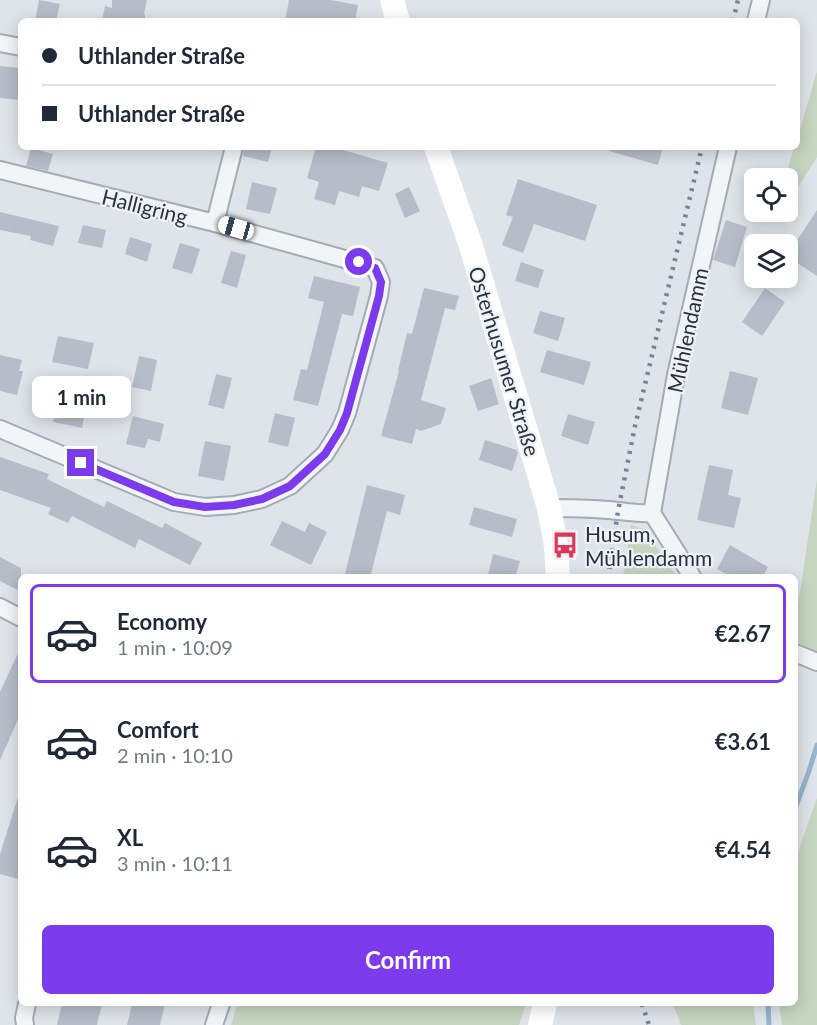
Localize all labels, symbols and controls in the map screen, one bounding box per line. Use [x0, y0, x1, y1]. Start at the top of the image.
text: Uthlander Straße [78, 42, 245, 69]
text: Uthlander Straße [78, 100, 245, 127]
map controls [744, 168, 798, 288]
button: locate [744, 168, 798, 222]
street label: Halligring [100, 183, 190, 229]
car [216, 214, 256, 242]
button: layers [744, 234, 798, 288]
route start [345, 248, 372, 275]
street label: Osterhusumer Straße [464, 263, 546, 459]
street label: Mühlendamm [662, 265, 712, 395]
callout: 1 min [32, 376, 130, 418]
text: 1 min [57, 385, 106, 409]
route end [67, 449, 94, 476]
place label: Husum, Mühlendamm [585, 521, 712, 570]
bus stop icon: Husum, Mühlendamm [550, 530, 580, 560]
icon: car [45, 607, 99, 661]
text: Economy [117, 608, 207, 635]
text: €2.67 [715, 620, 771, 647]
text: 1 min · 10:09 [117, 635, 233, 659]
icon: car [45, 715, 99, 769]
text: Comfort [117, 716, 199, 743]
text: €3.61 [715, 728, 771, 755]
text: 2 min · 10:10 [117, 743, 233, 767]
icon: car [45, 823, 99, 877]
text: XL [117, 824, 143, 851]
text: €4.54 [715, 836, 771, 863]
text: 3 min · 10:11 [117, 851, 233, 875]
button: Confirm [42, 925, 774, 994]

